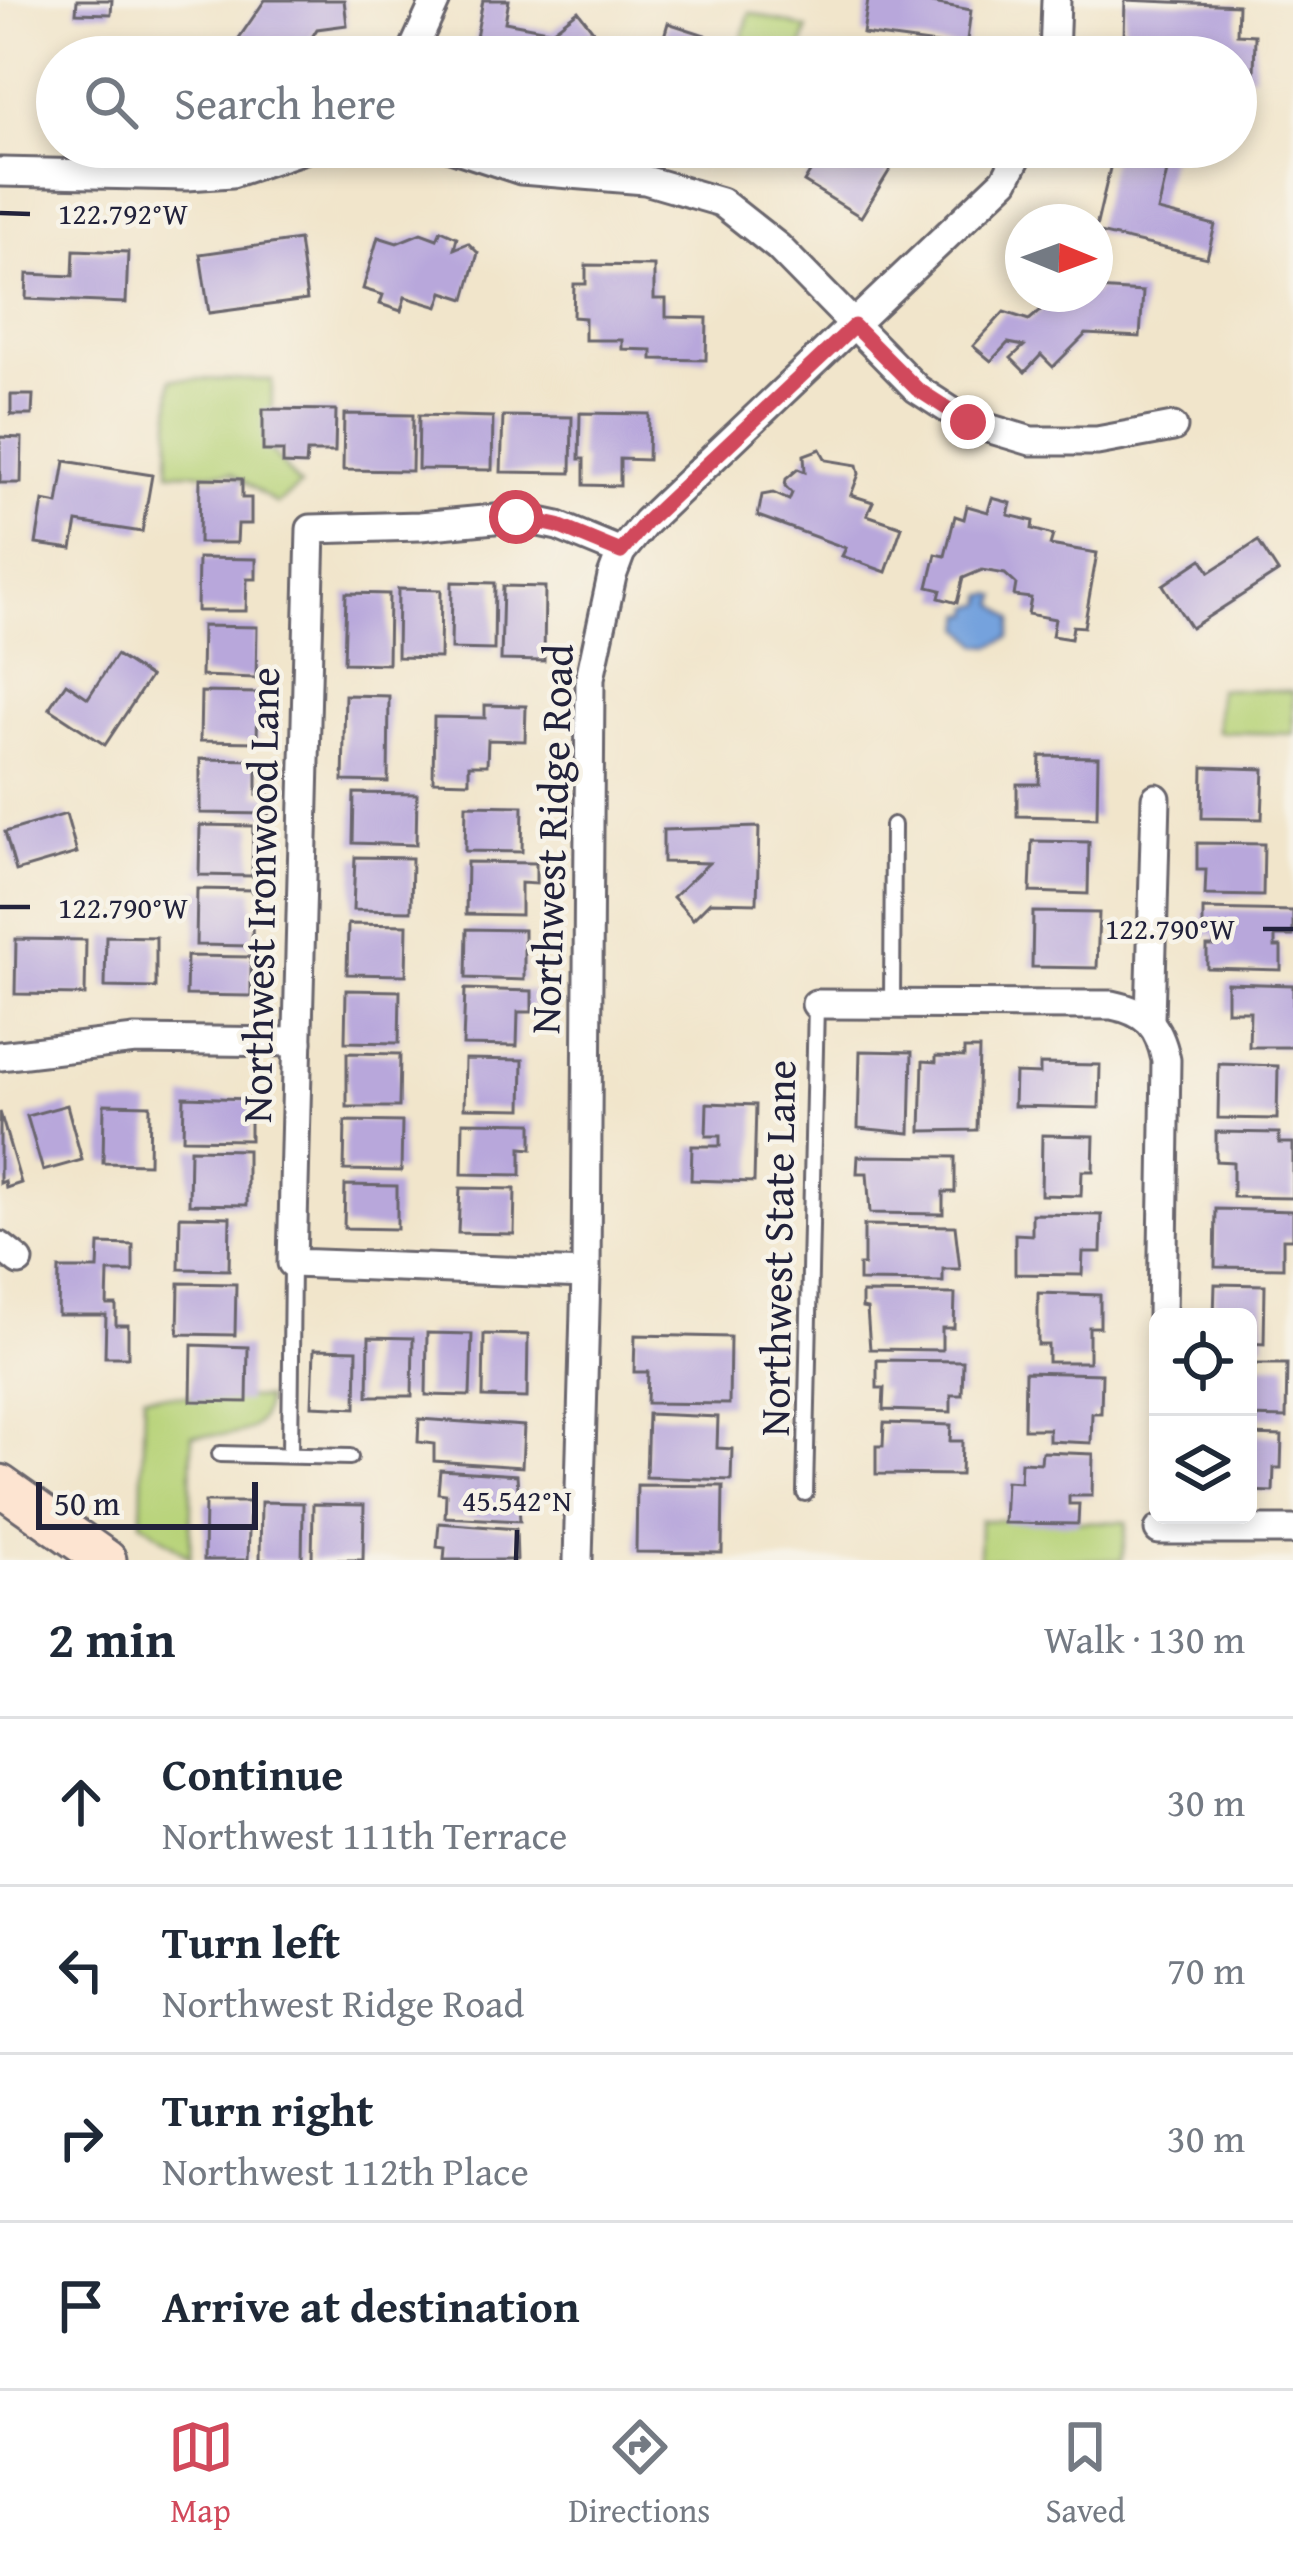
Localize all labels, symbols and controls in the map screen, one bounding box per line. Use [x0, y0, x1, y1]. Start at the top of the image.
search box [36, 36, 1257, 168]
icon: search [78, 69, 144, 135]
text: Search here [174, 70, 396, 135]
text: 122.792°W [58, 191, 189, 235]
north arrow [1005, 204, 1113, 312]
route end [941, 395, 995, 449]
route start [489, 490, 543, 544]
street label: Northwest Ridge Road [513, 642, 588, 1035]
street label: Northwest Ironwood Lane [225, 667, 294, 1123]
text: 122.790°W [58, 885, 189, 929]
text: 122.790°W [1105, 906, 1236, 950]
street label: Northwest State Lane [743, 1059, 810, 1437]
map controls [1149, 1308, 1257, 1524]
button: locate [1149, 1308, 1257, 1416]
button: layers [1149, 1416, 1257, 1524]
scale bar [36, 1476, 258, 1529]
text: 45.542°N [462, 1478, 572, 1522]
text: 50 m [54, 1479, 120, 1527]
text: 2 min [48, 1601, 175, 1676]
text: Walk · 130 m [1044, 1610, 1245, 1667]
text: Continue [162, 1741, 343, 1806]
icon: ahead [48, 1769, 114, 1835]
text: 30 m [1167, 1773, 1245, 1830]
text: Northwest 111th Terrace [162, 1806, 567, 1863]
text: Turn left [162, 1909, 340, 1974]
icon: left [48, 1937, 114, 2003]
text: 70 m [1167, 1941, 1245, 1998]
text: Northwest Ridge Road [162, 1974, 524, 2031]
text: Turn right [162, 2077, 374, 2142]
icon: right [48, 2105, 114, 2171]
text: 30 m [1167, 2109, 1245, 2166]
text: Northwest 112th Place [162, 2142, 529, 2199]
icon: arrive [48, 2273, 114, 2339]
text: Arrive at destination [162, 2273, 580, 2338]
tab: Map [168, 2414, 234, 2534]
tab: Directions [569, 2414, 710, 2534]
tab: Saved [1046, 2414, 1125, 2534]

